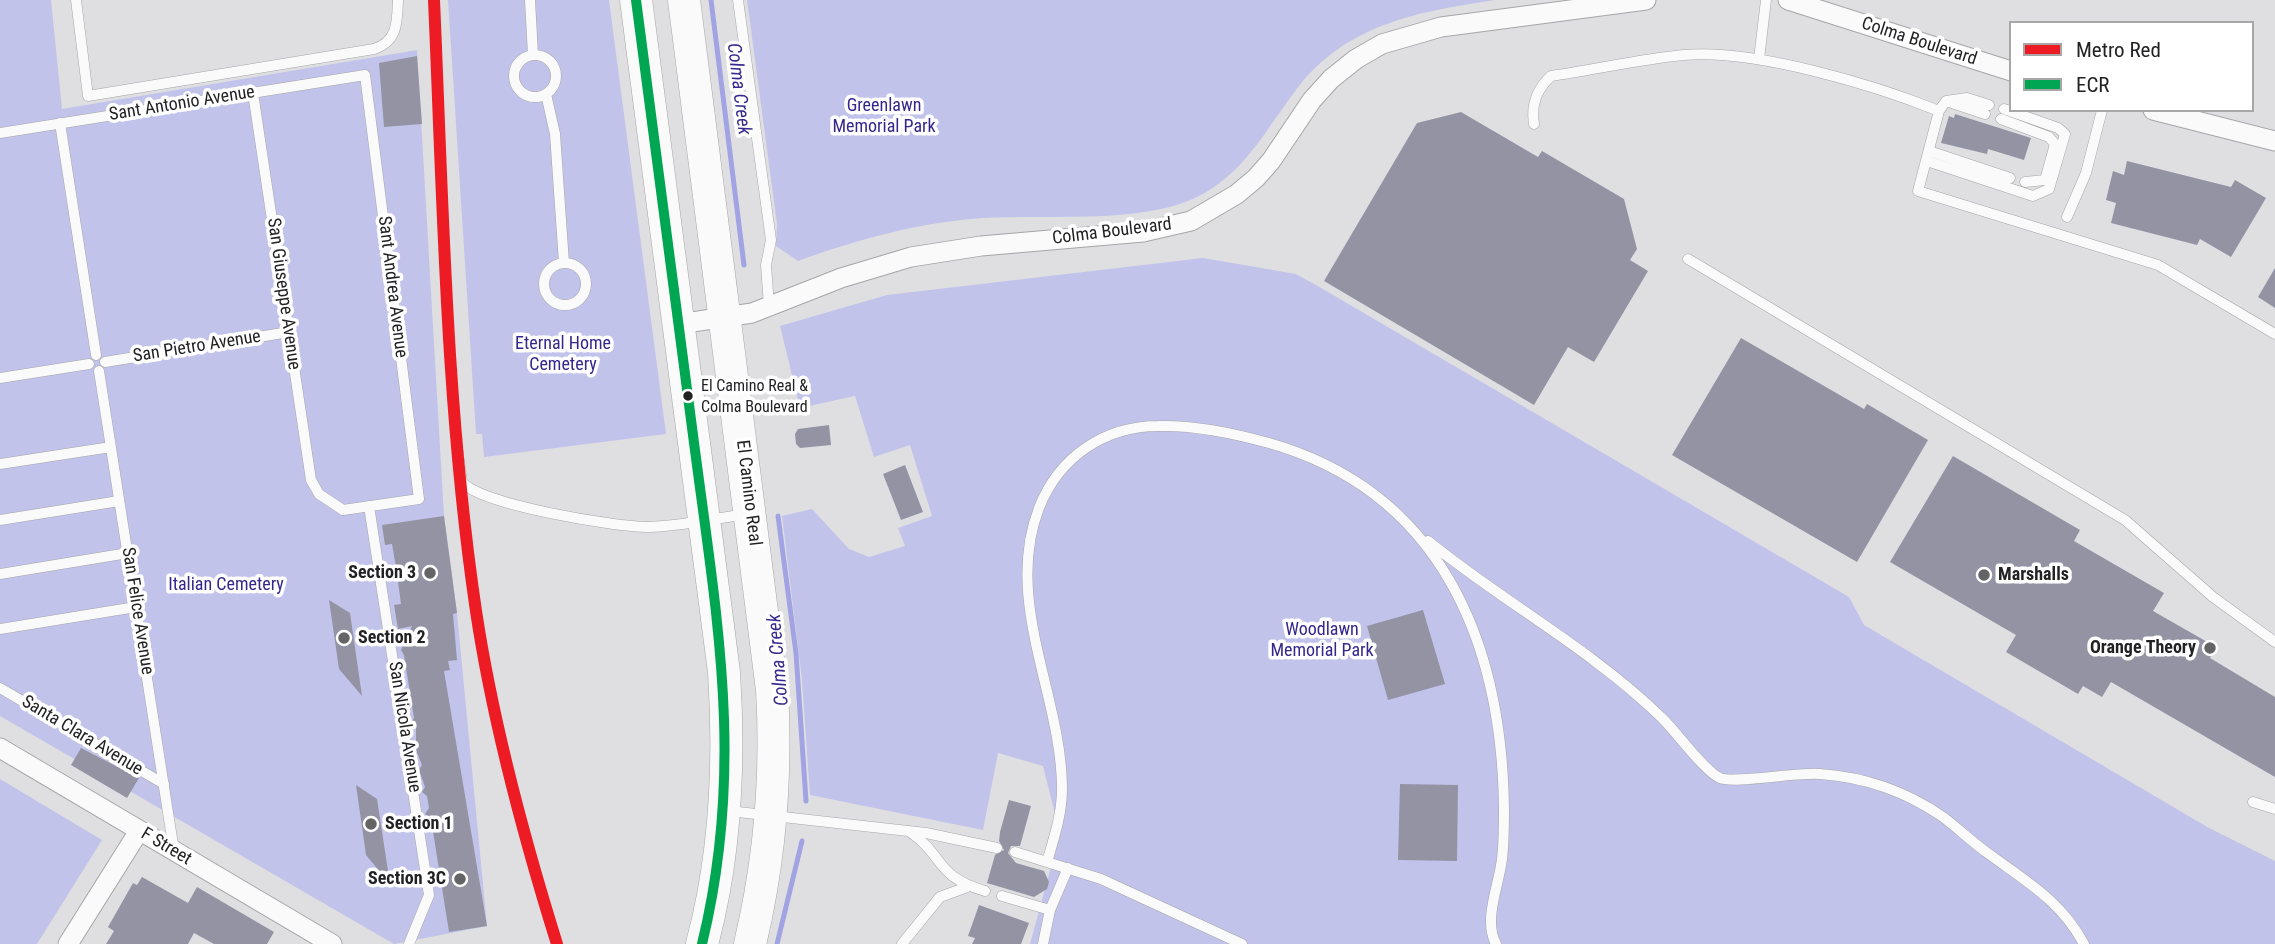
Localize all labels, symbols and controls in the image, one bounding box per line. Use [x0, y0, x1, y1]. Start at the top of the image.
street label: Colma Boulevard [1859, 13, 1979, 71]
legend [2009, 21, 2254, 112]
text: Metro Red [2076, 38, 2161, 62]
water label: Colma Creek [721, 42, 755, 136]
text: ECR [2076, 73, 2110, 97]
street label: Sant Antonio Avenue [108, 82, 256, 126]
park label: Greenlawn Memorial Park [832, 95, 936, 138]
street label: Colma Boulevard [1051, 214, 1173, 250]
street label: Sant Andrea Avenue [373, 215, 411, 359]
street label: San Giuseppe Avenue [262, 217, 304, 371]
street label: San Pietro Avenue [132, 326, 262, 368]
park label: Eternal Home Cemetery [515, 333, 611, 376]
place label: El Camino Real & Colma Boulevard [701, 377, 808, 415]
marker: El Camino Real & Colma Boulevard [681, 389, 695, 403]
street label: El Camino Real [731, 439, 765, 547]
street label: San Felice Avenue [116, 546, 158, 676]
place label: Section 3 [348, 562, 416, 584]
place label: Marshalls [1998, 564, 2069, 586]
marker: Section 3 [422, 565, 438, 581]
marker: Marshalls [1976, 567, 1992, 583]
park label: Italian Cemetery [168, 574, 284, 596]
water label: Colma Creek [764, 613, 794, 707]
park label: Woodlawn Memorial Park [1270, 619, 1374, 662]
place label: Section 2 [358, 627, 426, 649]
marker: Section 2 [336, 630, 352, 646]
place label: Orange Theory [2090, 637, 2196, 659]
marker: Orange Theory [2202, 640, 2218, 656]
street label: San Nicola Avenue [383, 660, 425, 794]
street label: Santa Clara Avenue [18, 691, 146, 781]
place label: Section 1 [385, 813, 453, 835]
marker: Section 1 [363, 816, 379, 832]
street label: F Street [137, 824, 195, 870]
place label: Section 3C [368, 868, 446, 890]
marker: Section 3C [452, 871, 468, 887]

